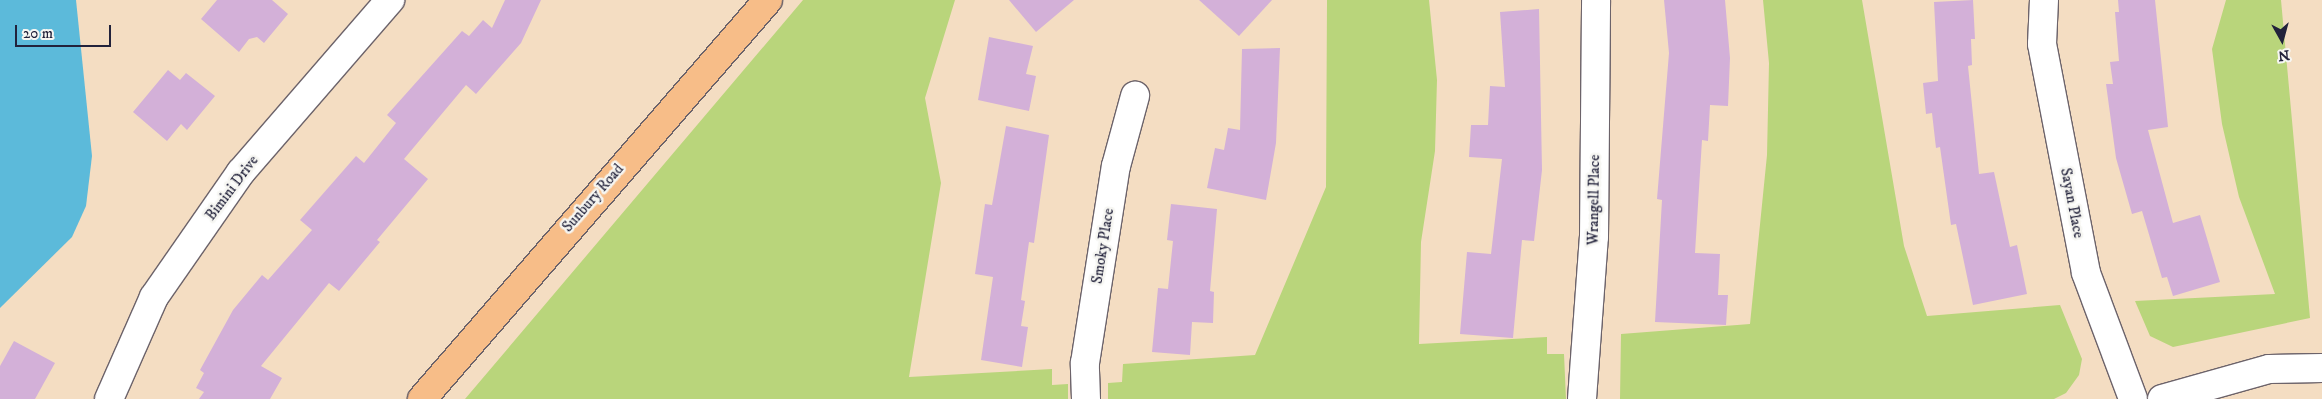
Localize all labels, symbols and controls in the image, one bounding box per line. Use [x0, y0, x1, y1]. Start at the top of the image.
scale bar [18, 15, 114, 47]
north arrow [2257, 15, 2307, 65]
text: 20 m [23, 24, 53, 43]
text: N [2277, 45, 2291, 65]
street label: Bimini Drive [202, 152, 262, 224]
street label: Wrangell Place [1584, 155, 1604, 245]
street label: Sunbury Road [559, 160, 627, 236]
street label: Sayan Place [2056, 166, 2088, 240]
street label: Smoky Place [1088, 207, 1118, 285]

